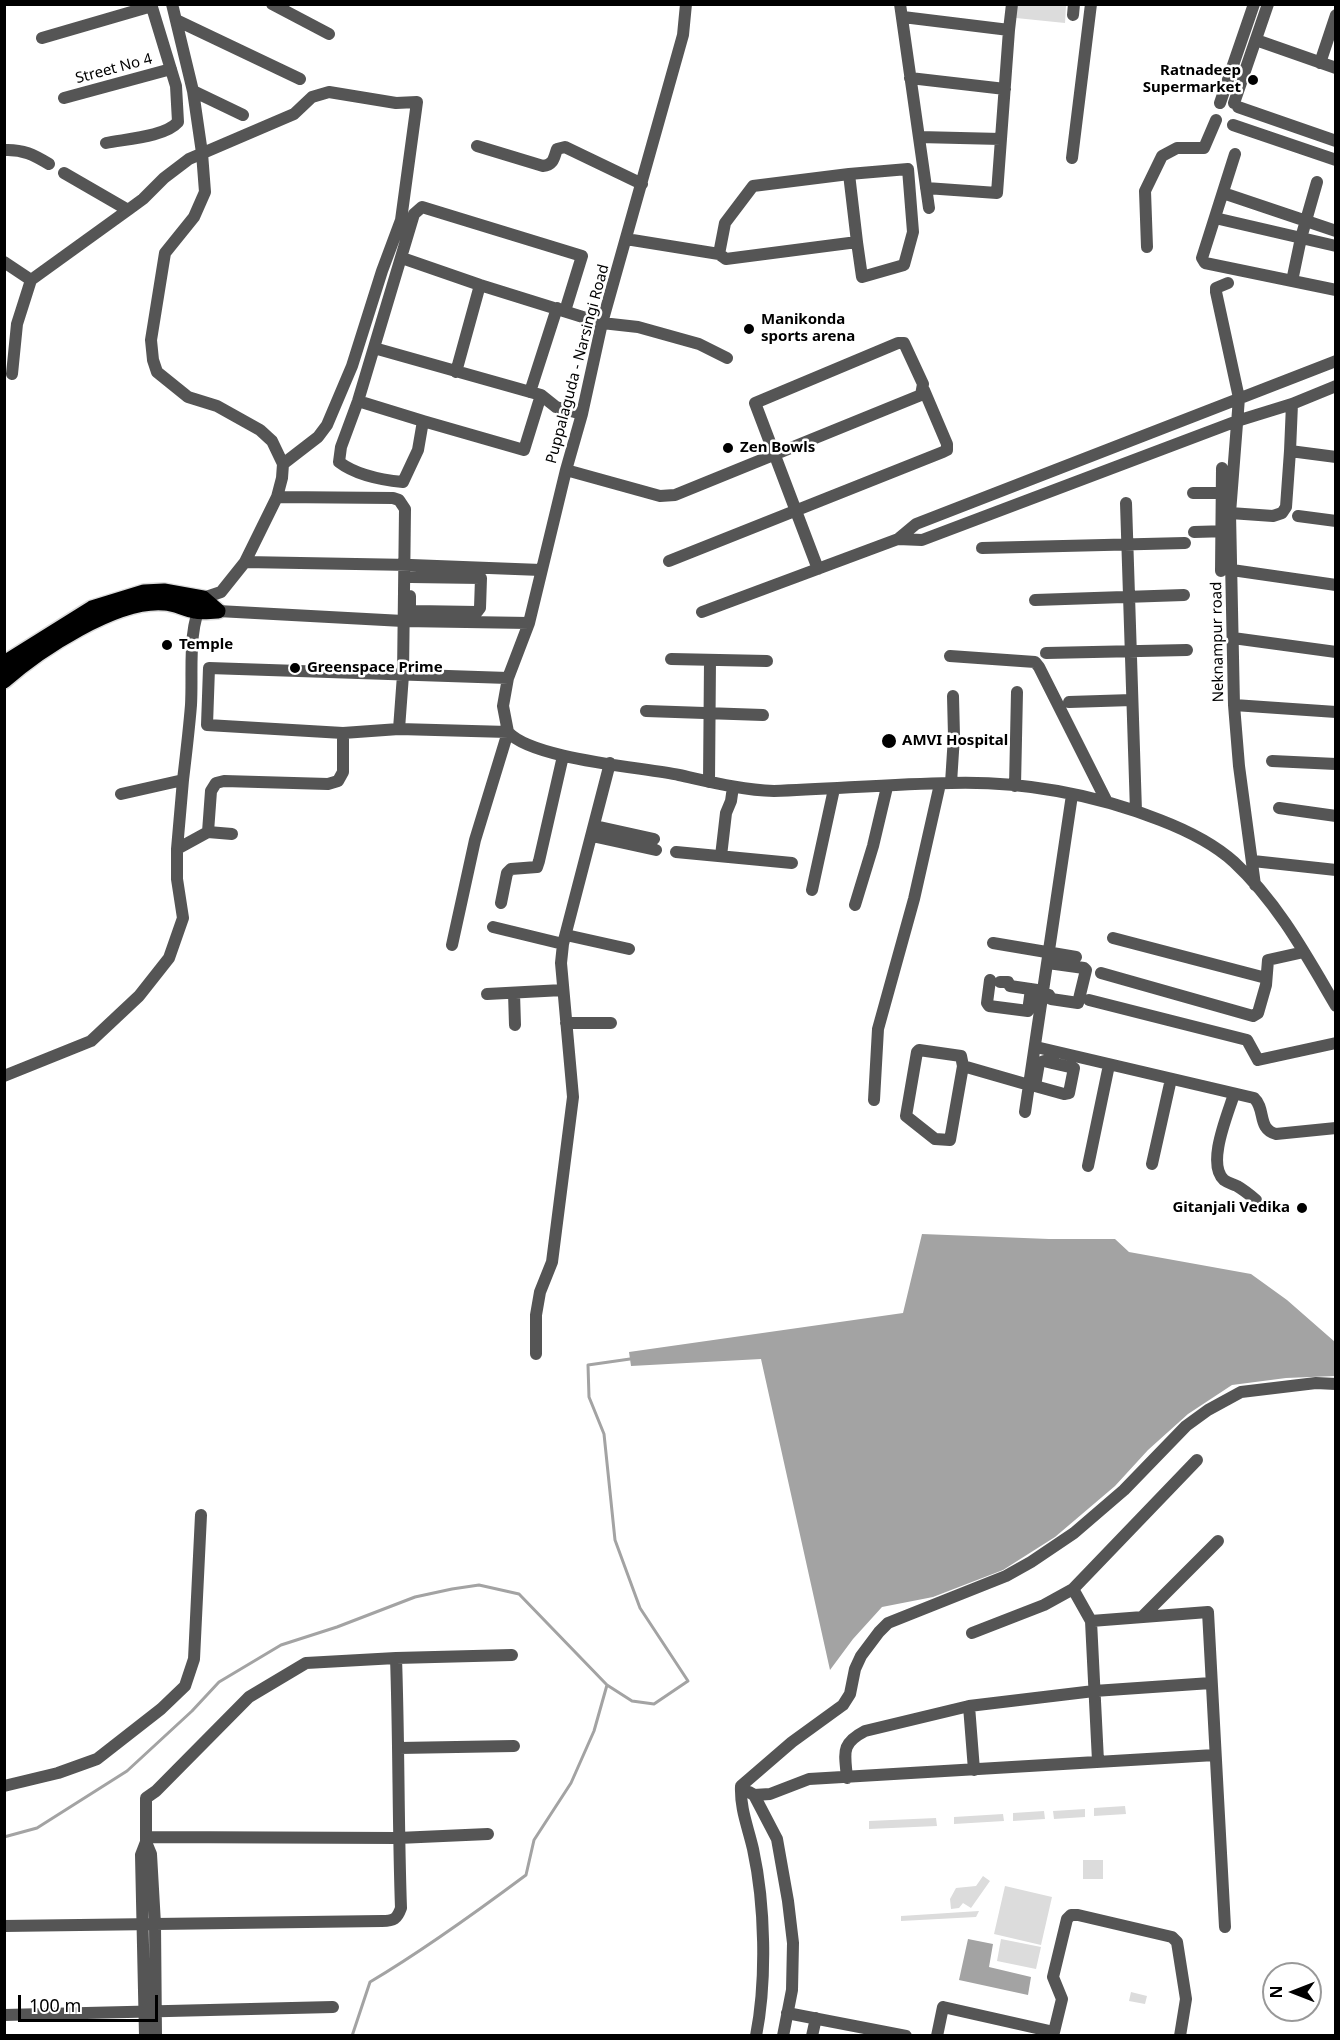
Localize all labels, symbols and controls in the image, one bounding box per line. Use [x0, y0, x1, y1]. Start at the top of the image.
street label: Street No 4 [74, 50, 154, 88]
place label: Ratnadeep Supermarket [1143, 62, 1241, 97]
marker: Ratnadeep Supermarket [1246, 73, 1260, 87]
street label: Puppalaguda - Narsingi Road [543, 262, 613, 466]
place label: Manikonda sports arena [761, 311, 855, 346]
marker: Manikonda sports arena [742, 322, 756, 336]
place label: Zen Bowls [740, 439, 815, 457]
marker: Zen Bowls [721, 441, 735, 455]
street label: Neknampur road [1208, 581, 1228, 703]
place label: Temple [179, 636, 233, 654]
marker: Temple [160, 638, 174, 652]
place label: Greenspace Prime [307, 659, 443, 677]
marker: Greenspace Prime [288, 661, 302, 675]
marker: AMVI Hospital [880, 732, 898, 750]
place label: AMVI Hospital [902, 732, 1008, 750]
place label: Gitanjali Vedika [1172, 1199, 1290, 1217]
marker: Gitanjali Vedika [1295, 1201, 1309, 1215]
north arrow [1262, 1962, 1322, 2022]
scale bar [21, 1983, 160, 2021]
text: N [1265, 1986, 1287, 1999]
text: 100 m [29, 1993, 81, 2017]

